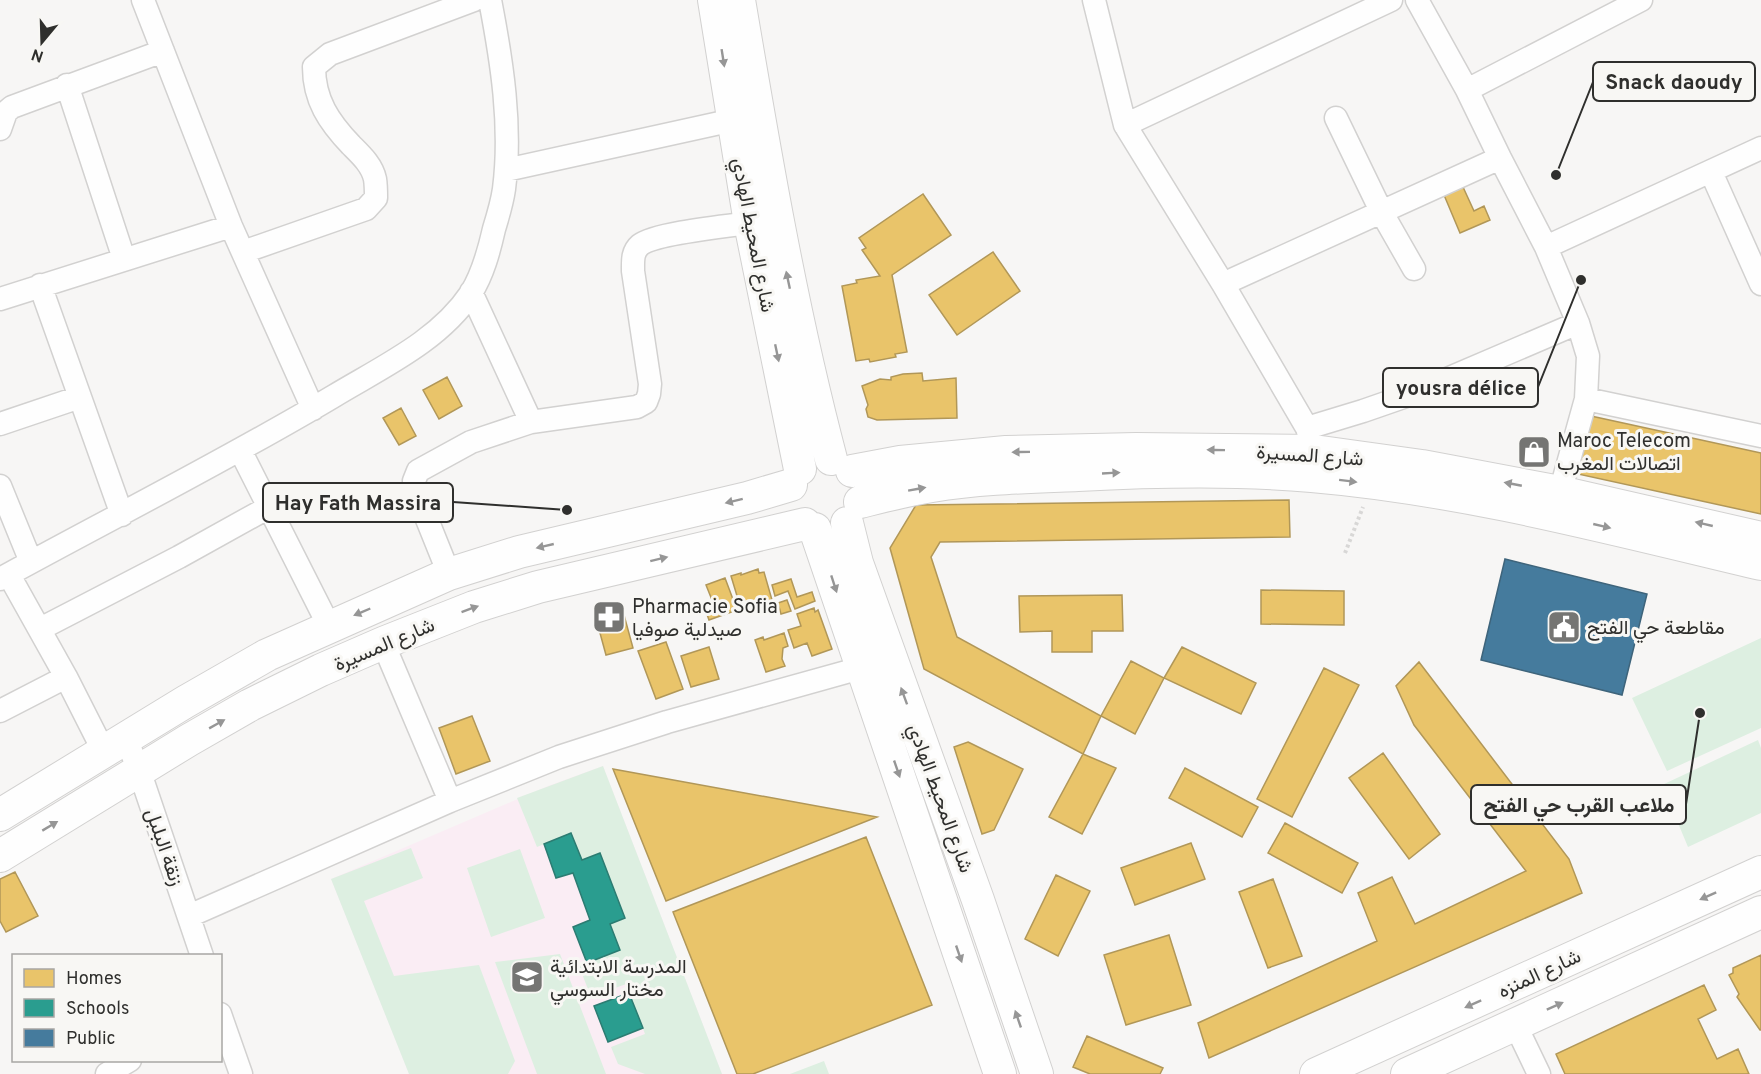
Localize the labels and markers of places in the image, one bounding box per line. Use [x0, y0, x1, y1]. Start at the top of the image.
callout: Snack daoudy [1593, 62, 1755, 101]
callout: yousra délice [1383, 368, 1538, 407]
place label: Maroc Telecom اتصالات المغرب [1557, 429, 1691, 478]
shop icon: Maroc Telecom اتصالات المغرب [1516, 434, 1552, 470]
callout: Hay Fath Massira [263, 483, 453, 522]
place label: Pharmacie Sofia صيدلية صوفيا [632, 595, 778, 644]
pharmacy icon: Pharmacie Sofia صيدلية صوفيا [591, 599, 627, 635]
public building icon: مقاطعة حي الفتح [1546, 609, 1582, 645]
place label: مقاطعة حي الفتح [1587, 616, 1725, 644]
callout: ملاعب القرب حي الفتح [1471, 785, 1686, 824]
place label: المدرسة الابتدائية مختار السوسي [550, 955, 687, 1006]
school or university icon: المدرسة الابتدائية مختار السوسي [509, 959, 545, 995]

